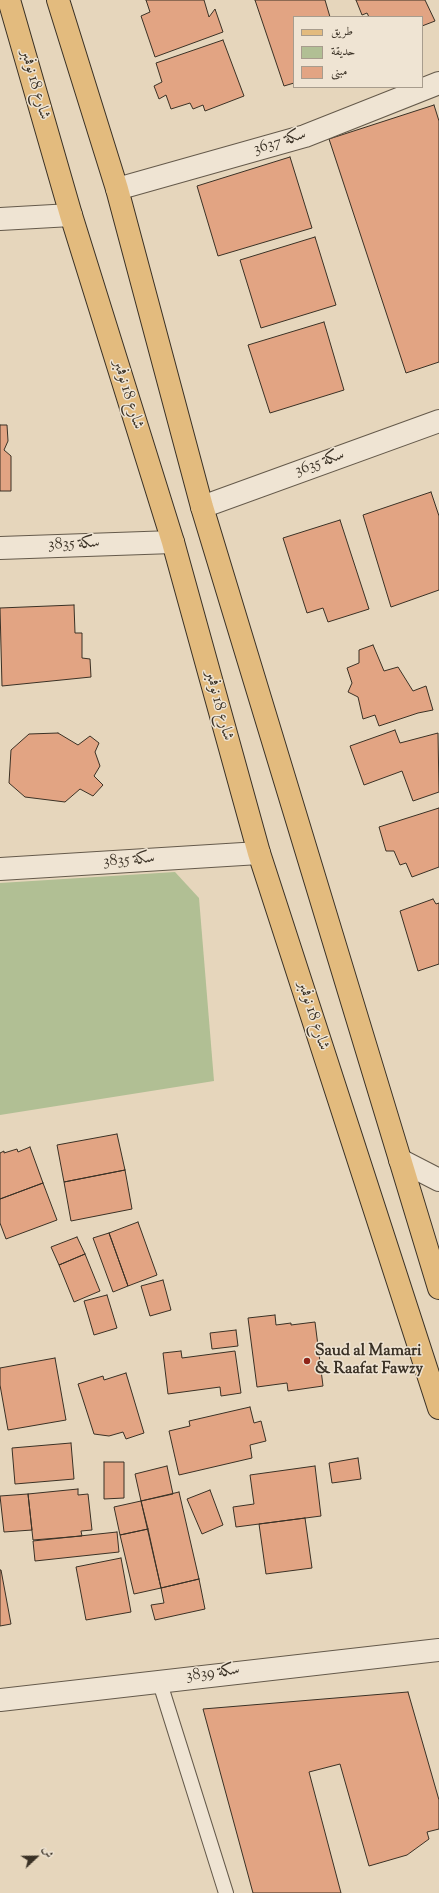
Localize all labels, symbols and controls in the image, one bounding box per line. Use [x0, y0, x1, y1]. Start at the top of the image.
legend [293, 16, 423, 88]
text: طريق [331, 23, 353, 41]
text: حديقة [331, 43, 355, 61]
street label: شارع 18 نوفمبر [15, 48, 53, 122]
text: مبنى [331, 63, 347, 81]
street label: سكة 3637 [251, 126, 309, 160]
street label: شارع 18 نوفمبر [107, 358, 147, 432]
street label: سكة 3635 [293, 446, 347, 482]
street label: سكة 3835 [48, 535, 100, 555]
street label: شارع 18 نوفمبر [199, 669, 237, 743]
street label: سكة 3835 [103, 850, 155, 872]
street label: شارع 18 نوفمبر [292, 979, 332, 1053]
place label: Saud al Mamari & Raafat Fawzy [315, 1342, 423, 1380]
marker: Saud al Mamari & Raafat Fawzy [302, 1356, 312, 1366]
street label: سكة 3839 [185, 1661, 241, 1687]
north arrow [16, 1837, 56, 1877]
text: ش [38, 1844, 57, 1861]

